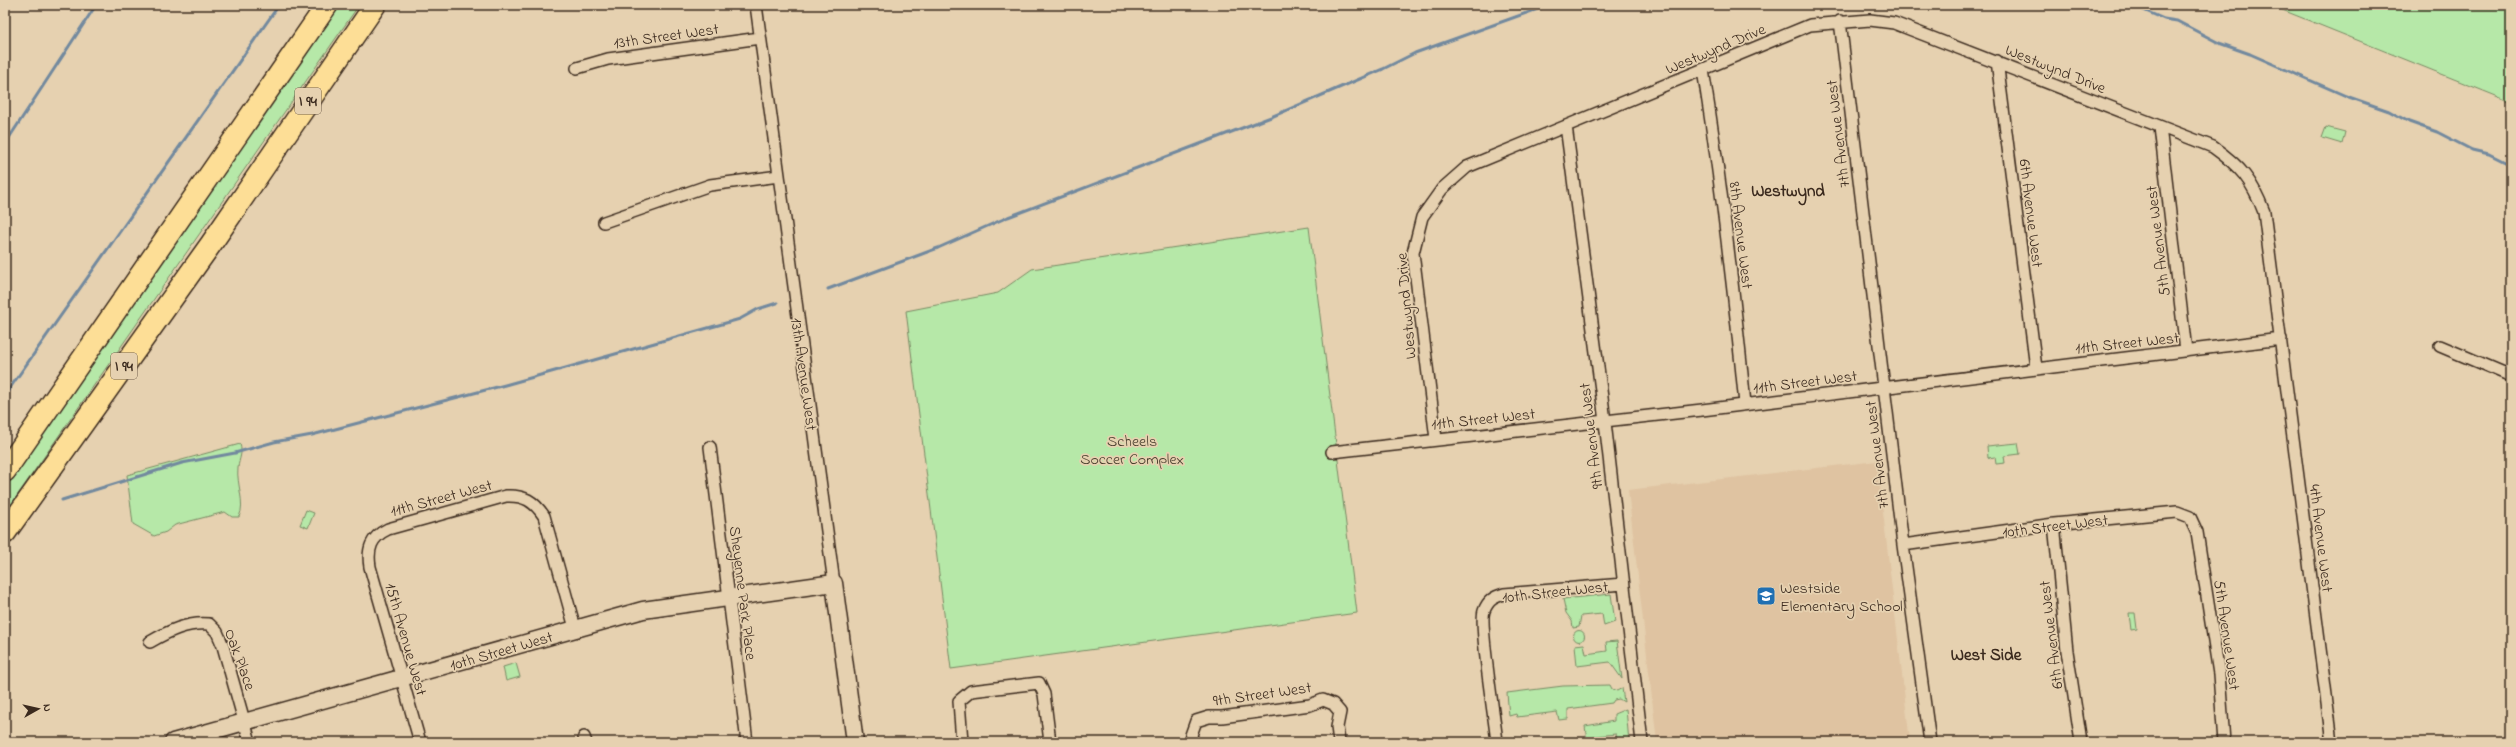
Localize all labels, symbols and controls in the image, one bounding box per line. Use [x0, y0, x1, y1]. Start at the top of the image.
street label: 13th Street West [612, 18, 721, 56]
street label: Westwynd Drive [1662, 18, 1770, 82]
street label: Westwynd Drive [2001, 39, 2110, 101]
street label: 7th Avenue West [1820, 78, 1858, 189]
road number: I 94 [295, 88, 321, 114]
street label: 6th Avenue West [2011, 158, 2049, 269]
district label: Westwynd [1751, 179, 1825, 206]
street label: 8th Avenue West [1722, 180, 1759, 291]
street label: 5th Avenue West [2140, 184, 2178, 297]
street label: Westwynd Drive [1390, 251, 1424, 360]
street label: 13th Avenue West [783, 316, 823, 433]
street label: 11th Street West [2074, 327, 2181, 361]
road number: I 94 [111, 353, 137, 379]
street label: 11th Street West [1752, 365, 1859, 401]
street label: 9th Avenue West [1573, 381, 1610, 490]
street label: 7th Avenue West [1859, 399, 1897, 510]
street label: 11th Street West [1430, 403, 1537, 437]
park label: Scheels Soccer Complex [1080, 430, 1184, 472]
street label: 11th Street West [388, 474, 496, 524]
street label: 4th Avenue West [2301, 483, 2339, 594]
street label: 10th Street West [2001, 509, 2110, 545]
street label: Sheyenne Park Place [722, 525, 762, 662]
street label: 10th Street West [1501, 575, 1610, 610]
place label: Westside Elementary School [1780, 577, 1903, 619]
street label: 6th Avenue West [2033, 579, 2071, 690]
street label: 5th Avenue West [2206, 579, 2246, 693]
street label: 15th Avenue West [378, 580, 433, 699]
school or university icon: Westside Elementary School [1755, 585, 1777, 607]
street label: Oak Place [217, 625, 262, 695]
street label: 10th Street West [447, 626, 557, 678]
district label: West Side [1951, 643, 2023, 668]
street label: 9th Street West [1211, 676, 1314, 714]
north arrow [18, 689, 58, 729]
text: N [38, 703, 55, 713]

